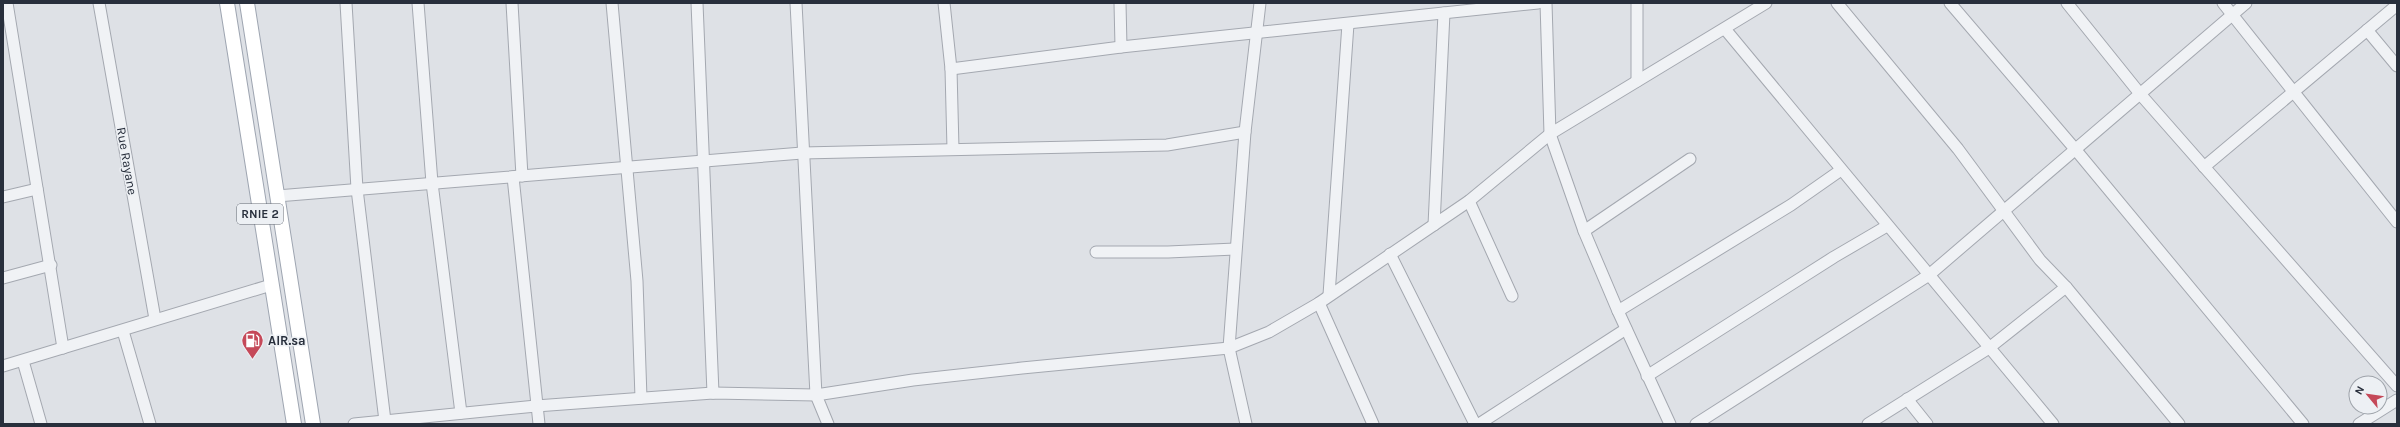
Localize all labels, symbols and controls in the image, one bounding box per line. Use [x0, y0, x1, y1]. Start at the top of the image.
street label: Rue Rayane [114, 126, 140, 196]
road number: RNIE 2 [237, 204, 283, 224]
fuel station icon: AIR.sa [240, 327, 266, 360]
place label: AIR.sa [268, 333, 306, 348]
north arrow [2348, 375, 2388, 415]
text: N [2352, 384, 2367, 397]

